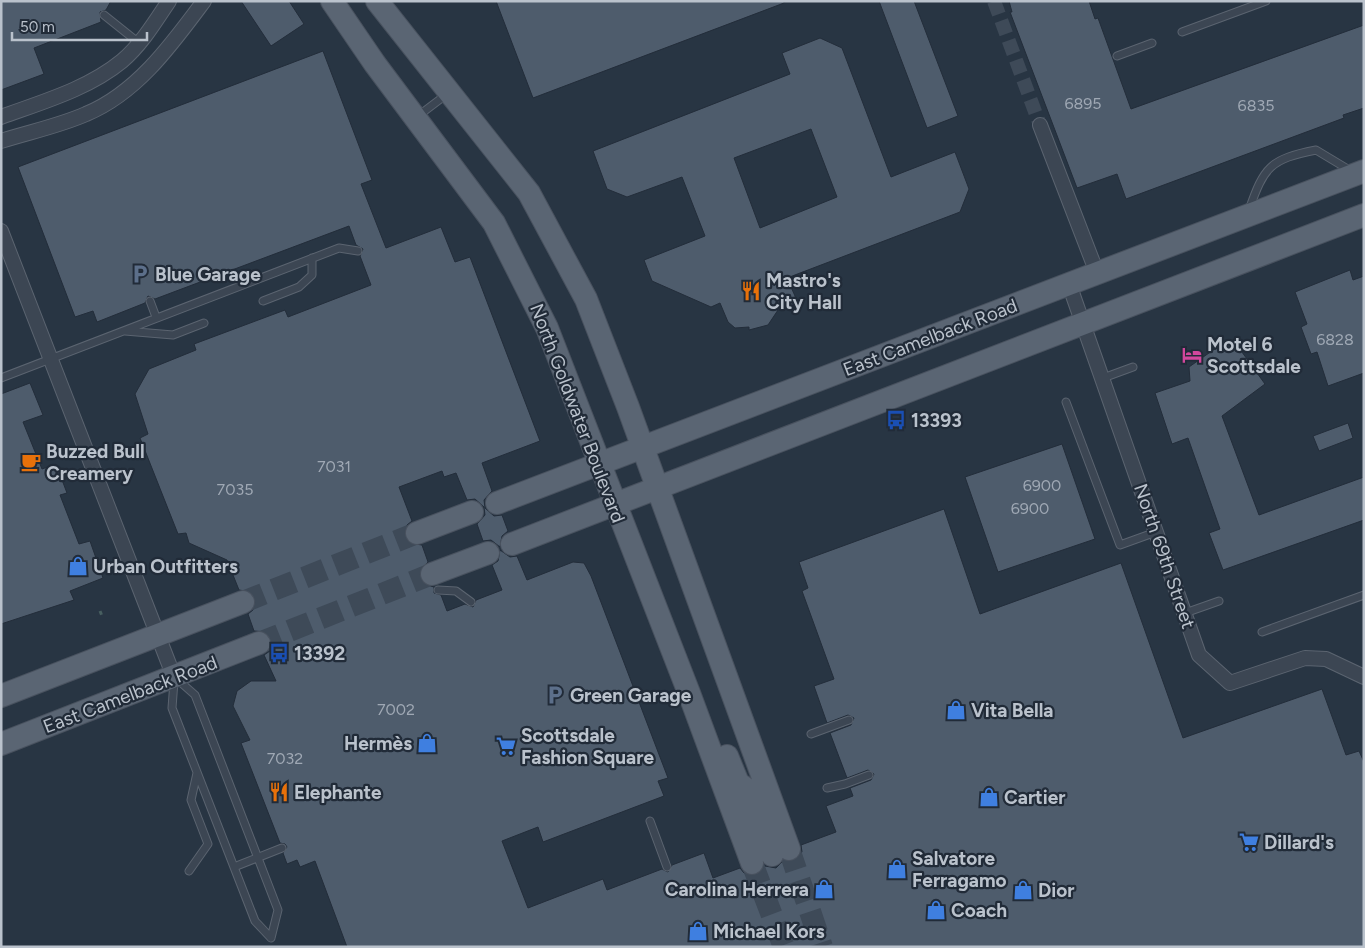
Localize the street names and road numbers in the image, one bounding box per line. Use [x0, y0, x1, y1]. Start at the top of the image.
street label: East Camelback Road [840, 294, 1020, 381]
street label: North Goldwater Boulevard [525, 300, 630, 526]
street label: North 69th Street [1129, 481, 1200, 632]
street label: East Camelback Road [40, 651, 220, 738]

